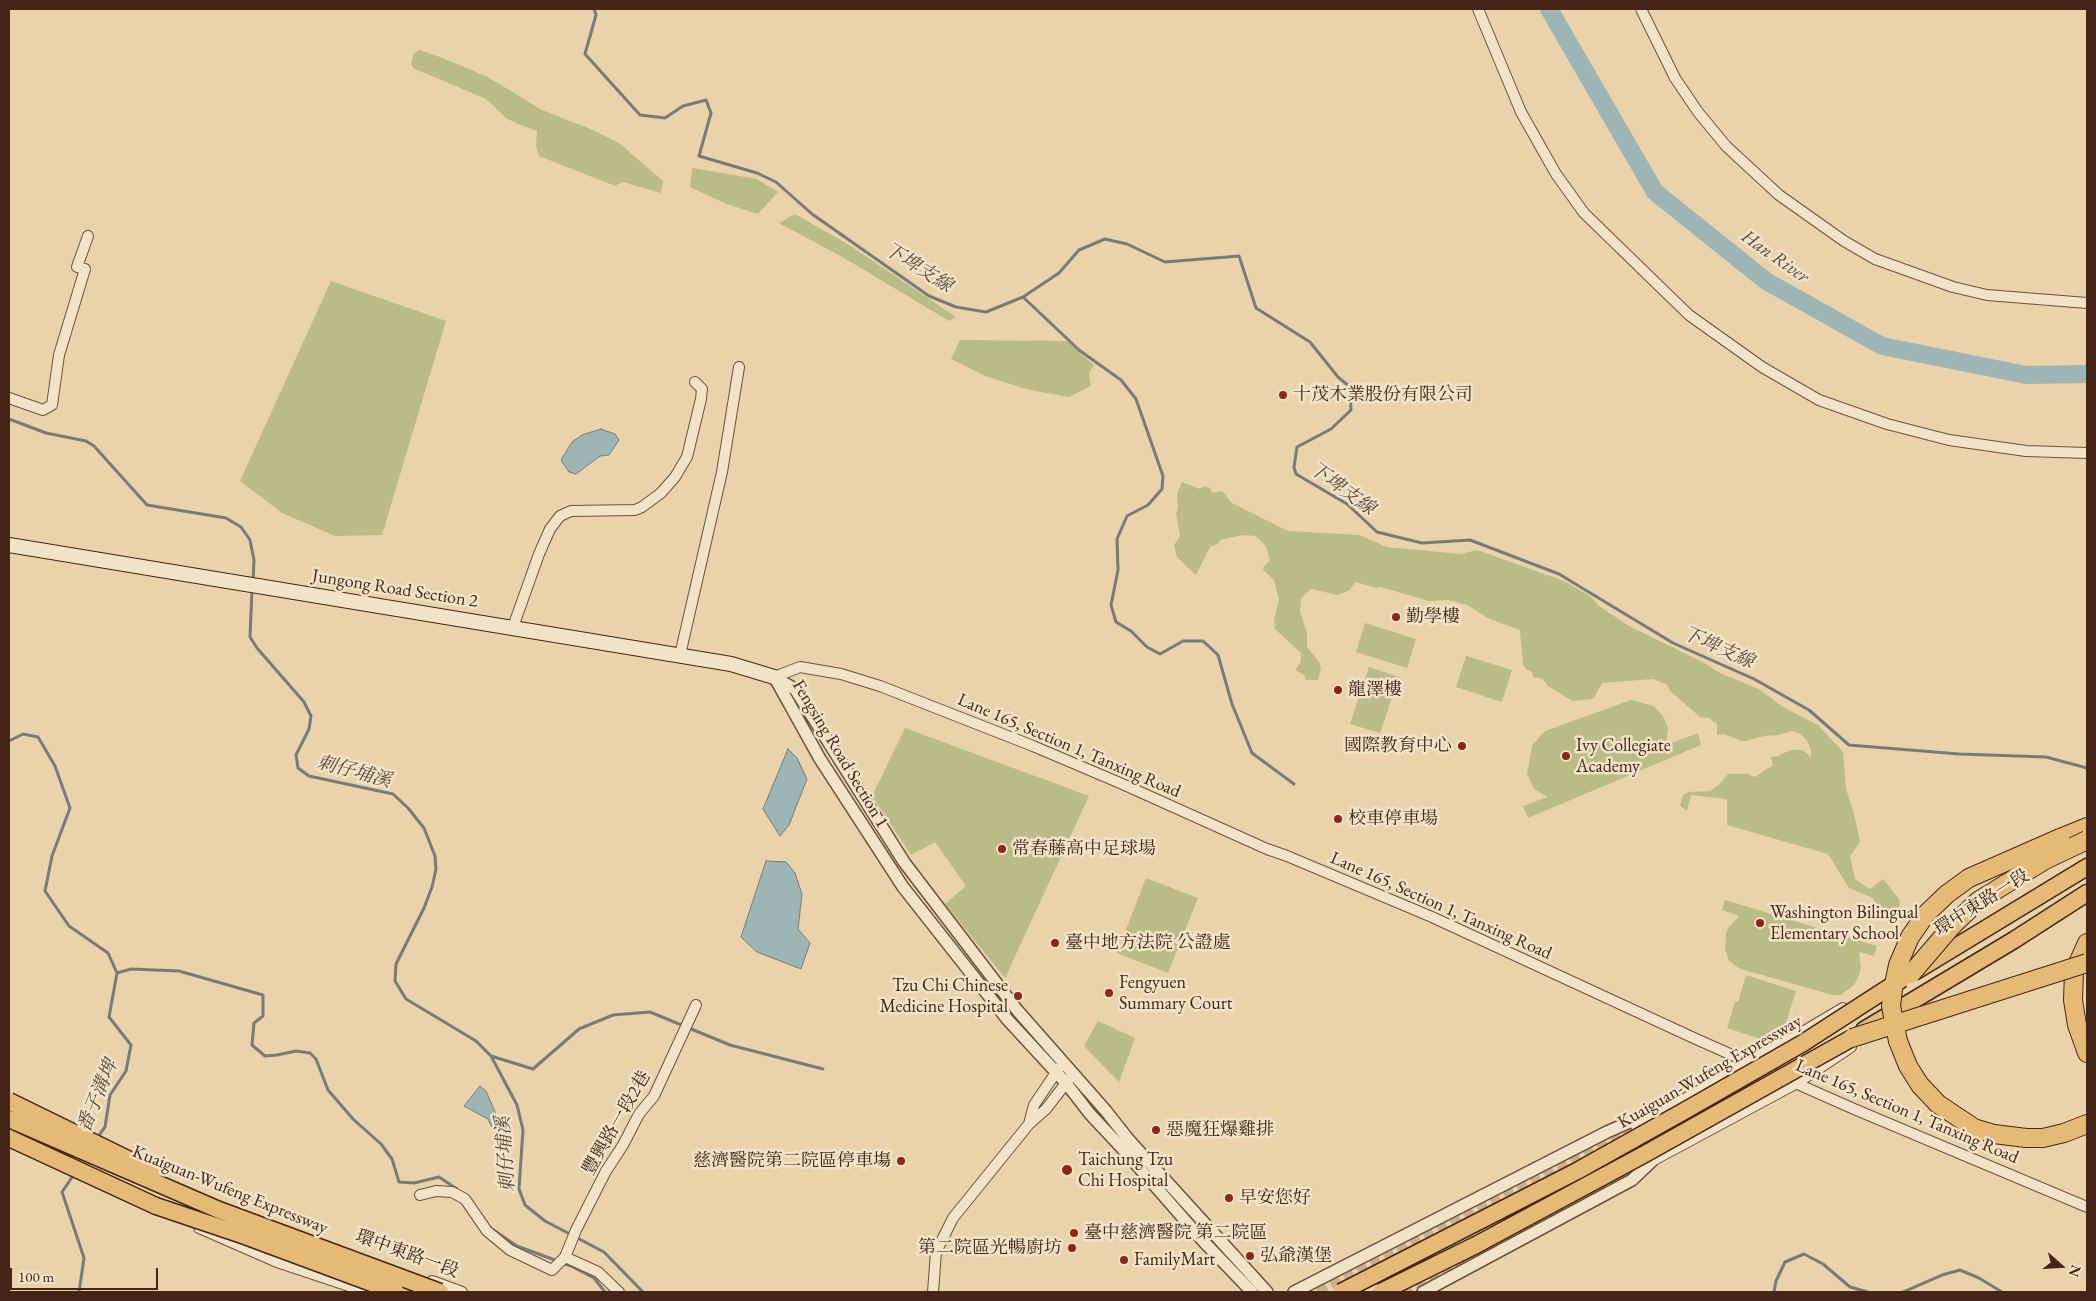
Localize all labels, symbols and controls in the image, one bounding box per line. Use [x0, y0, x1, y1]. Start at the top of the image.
water label: Han River [1737, 226, 1813, 288]
water label: 下埤支線 [880, 238, 956, 298]
place label: 十茂木業股份有限公司 [1293, 384, 1473, 406]
marker: 十茂木業股份有限公司 [1277, 389, 1289, 401]
water label: 下埤支線 [1305, 457, 1379, 521]
street label: Jungong Road Section 2 [311, 565, 479, 613]
place label: 勤學樓 [1406, 606, 1460, 628]
marker: 勤學樓 [1390, 611, 1402, 623]
water label: 下埤支線 [1679, 622, 1757, 674]
street label: Fengsing Road Section 1 [787, 676, 893, 832]
place label: 龍澤樓 [1348, 679, 1402, 701]
marker: 龍澤樓 [1332, 684, 1344, 696]
street label: Lane 165, Section 1, Tanxing Road [954, 689, 1184, 803]
place label: 國際教育中心 [1344, 735, 1452, 757]
place label: Ivy Collegiate Academy [1576, 735, 1671, 778]
marker: 國際教育中心 [1456, 740, 1468, 752]
marker: Ivy Collegiate Academy [1560, 750, 1572, 762]
water label: 刺仔埔溪 [314, 751, 394, 793]
place label: 校車停車場 [1348, 808, 1438, 830]
marker: 校車停車場 [1332, 813, 1344, 825]
place label: 常春藤高中足球場 [1012, 838, 1156, 860]
marker: 常春藤高中足球場 [996, 843, 1008, 855]
street label: Lane 165, Section 1, Tanxing Road [1327, 847, 1555, 965]
street label: 環中東路一段 [1930, 865, 2034, 941]
place label: Washington Bilingual Elementary School [1770, 902, 1918, 944]
marker: Washington Bilingual Elementary School [1754, 917, 1766, 929]
place label: 臺中地方法院 公證處 [1065, 932, 1231, 954]
marker: 臺中地方法院 公證處 [1049, 937, 1061, 949]
place label: Fengyuen Summary Court [1119, 972, 1232, 1014]
place label: Tzu Chi Chinese Medicine Hospital [880, 975, 1008, 1018]
marker: Fengyuen Summary Court [1103, 987, 1115, 999]
marker: Tzu Chi Chinese Medicine Hospital [1012, 990, 1024, 1002]
street label: Kuaiguan-Wufeng Expressway [1614, 1010, 1806, 1134]
street label: Lane 165, Section 1, Tanxing Road [1792, 1055, 2022, 1169]
water label: 番子溝埤 [73, 1056, 123, 1136]
street label: 豐興路一段2巷 [578, 1067, 656, 1179]
water label: 刺仔埔溪 [492, 1115, 520, 1193]
place label: 惡魔狂爆雞排 [1166, 1119, 1274, 1141]
marker: 惡魔狂爆雞排 [1150, 1124, 1162, 1136]
street label: Kuaiguan-Wufeng Expressway [129, 1141, 331, 1239]
place label: Taichung Tzu Chi Hospital [1078, 1149, 1173, 1192]
place label: 慈濟醫院第二院區停車塲 [693, 1150, 891, 1172]
marker: 慈濟醫院第二院區停車塲 [895, 1155, 907, 1167]
marker: Taichung Tzu Chi Hospital [1060, 1163, 1074, 1177]
place label: 早安您好 [1239, 1187, 1311, 1209]
marker: 早安您好 [1223, 1192, 1235, 1204]
place label: 臺中慈濟醫院 第二院區 [1084, 1222, 1268, 1244]
street label: 環中東路一段 [353, 1225, 461, 1283]
marker: 臺中慈濟醫院 第二院區 [1068, 1227, 1080, 1239]
place label: 第二院區光暢廚坊 [918, 1237, 1062, 1259]
north arrow [2036, 1241, 2086, 1291]
marker: 第二院區光暢廚坊 [1066, 1242, 1078, 1254]
place label: 弘爺漢堡 [1260, 1245, 1332, 1267]
place label: FamilyMart [1134, 1249, 1215, 1271]
marker: 弘爺漢堡 [1244, 1250, 1256, 1262]
marker: FamilyMart [1118, 1254, 1130, 1266]
scale bar [12, 1258, 160, 1290]
text: N [2065, 1263, 2086, 1279]
text: 100 m [18, 1267, 54, 1286]

